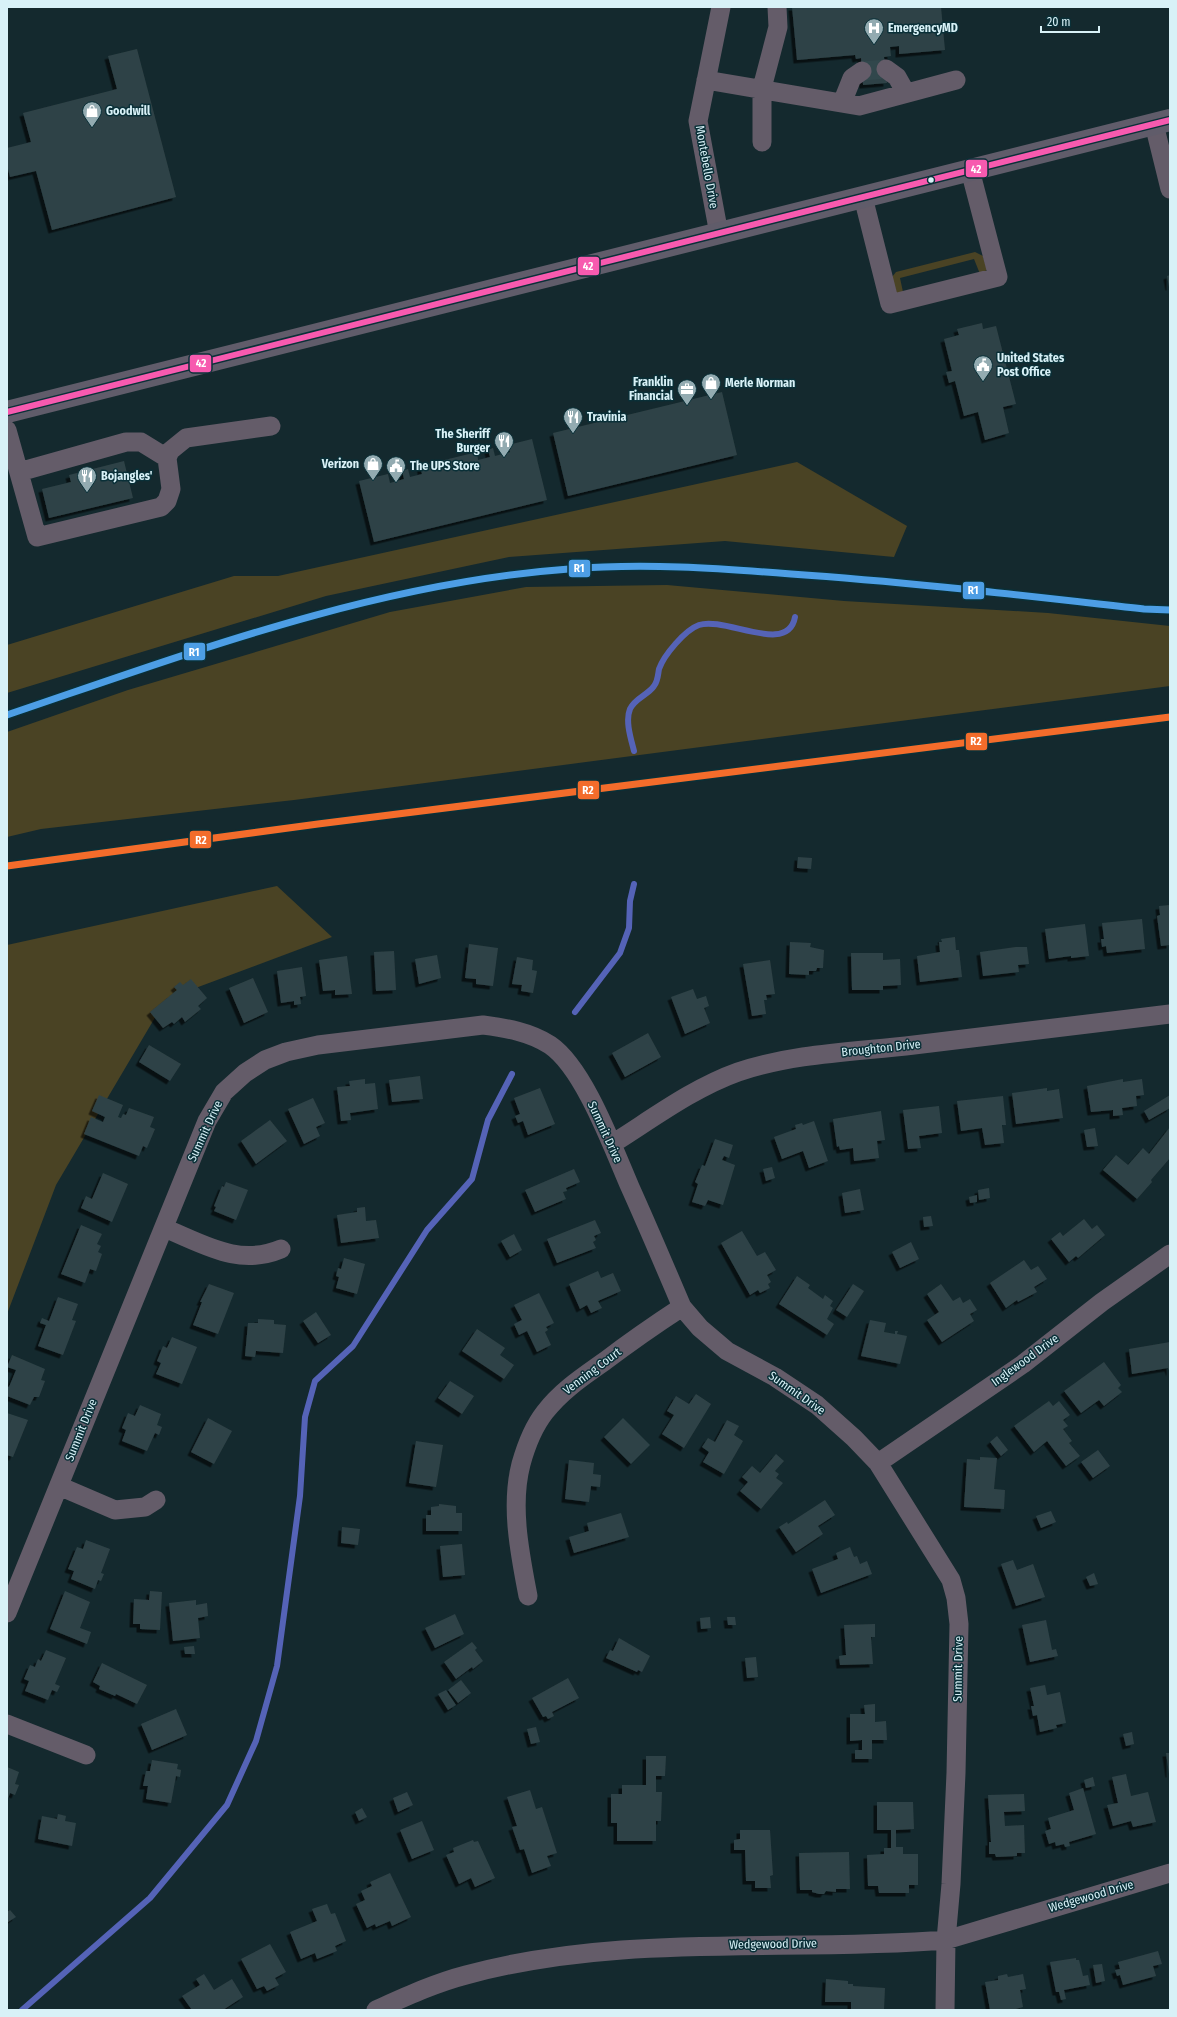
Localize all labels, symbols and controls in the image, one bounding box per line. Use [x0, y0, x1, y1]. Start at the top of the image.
scale bar [1041, 8, 1099, 34]
text: 20 m [1047, 15, 1071, 29]
hospital icon: EmergencyMD [863, 17, 885, 45]
place label: EmergencyMD [888, 21, 958, 35]
shop icon: Goodwill [81, 100, 103, 128]
place label: Goodwill [106, 104, 151, 118]
street label: Montebello Drive [693, 124, 721, 210]
line badge: 42 [965, 159, 988, 178]
text: 42 [971, 163, 981, 176]
unlabelled marker [926, 175, 936, 185]
line badge: 42 [577, 256, 600, 276]
text: 42 [583, 260, 593, 273]
place label: United States Post Office [997, 351, 1065, 379]
line badge: 42 [189, 354, 212, 373]
public building icon: United States Post Office [972, 354, 994, 382]
text: 42 [196, 357, 206, 370]
shop icon: Merle Norman [700, 372, 722, 400]
place label: Franklin Financial [629, 375, 674, 403]
place label: Merle Norman [725, 376, 795, 390]
office icon: Franklin Financial [676, 378, 698, 406]
restaurant icon: Travinia [562, 406, 584, 434]
place label: Travinia [587, 410, 626, 424]
place label: The Sheriff Burger [435, 427, 491, 455]
restaurant icon: The Sheriff Burger [493, 430, 515, 458]
shop icon: Verizon [362, 453, 384, 481]
public building icon: The UPS Store [385, 455, 407, 483]
place label: Verizon [321, 457, 359, 471]
place label: The UPS Store [410, 459, 480, 473]
restaurant icon: Bojangles' [76, 465, 98, 493]
place label: Bojangles' [101, 469, 153, 483]
line badge: R1 [568, 559, 591, 578]
text: R1 [574, 562, 584, 575]
line badge: R1 [962, 581, 985, 600]
text: R1 [968, 584, 978, 597]
line badge: R1 [183, 642, 206, 661]
text: R1 [189, 646, 199, 659]
line badge: R2 [965, 732, 988, 751]
text: R2 [970, 735, 982, 748]
line badge: R2 [577, 780, 600, 800]
text: R2 [582, 784, 594, 797]
line badge: R2 [189, 830, 212, 849]
text: R2 [195, 834, 207, 847]
street label: Broughton Drive [841, 1037, 921, 1059]
street label: Summit Drive [185, 1098, 225, 1164]
street label: Summit Drive [585, 1099, 625, 1165]
street label: Inglewood Drive [989, 1331, 1061, 1389]
street label: Venning Court [560, 1345, 624, 1397]
street label: Summit Drive [766, 1368, 828, 1418]
street label: Summit Drive [62, 1397, 100, 1463]
street label: Summit Drive [950, 1636, 966, 1702]
street label: Wedgewood Drive [1047, 1877, 1135, 1915]
street label: Wedgewood Drive [729, 1936, 817, 1952]

